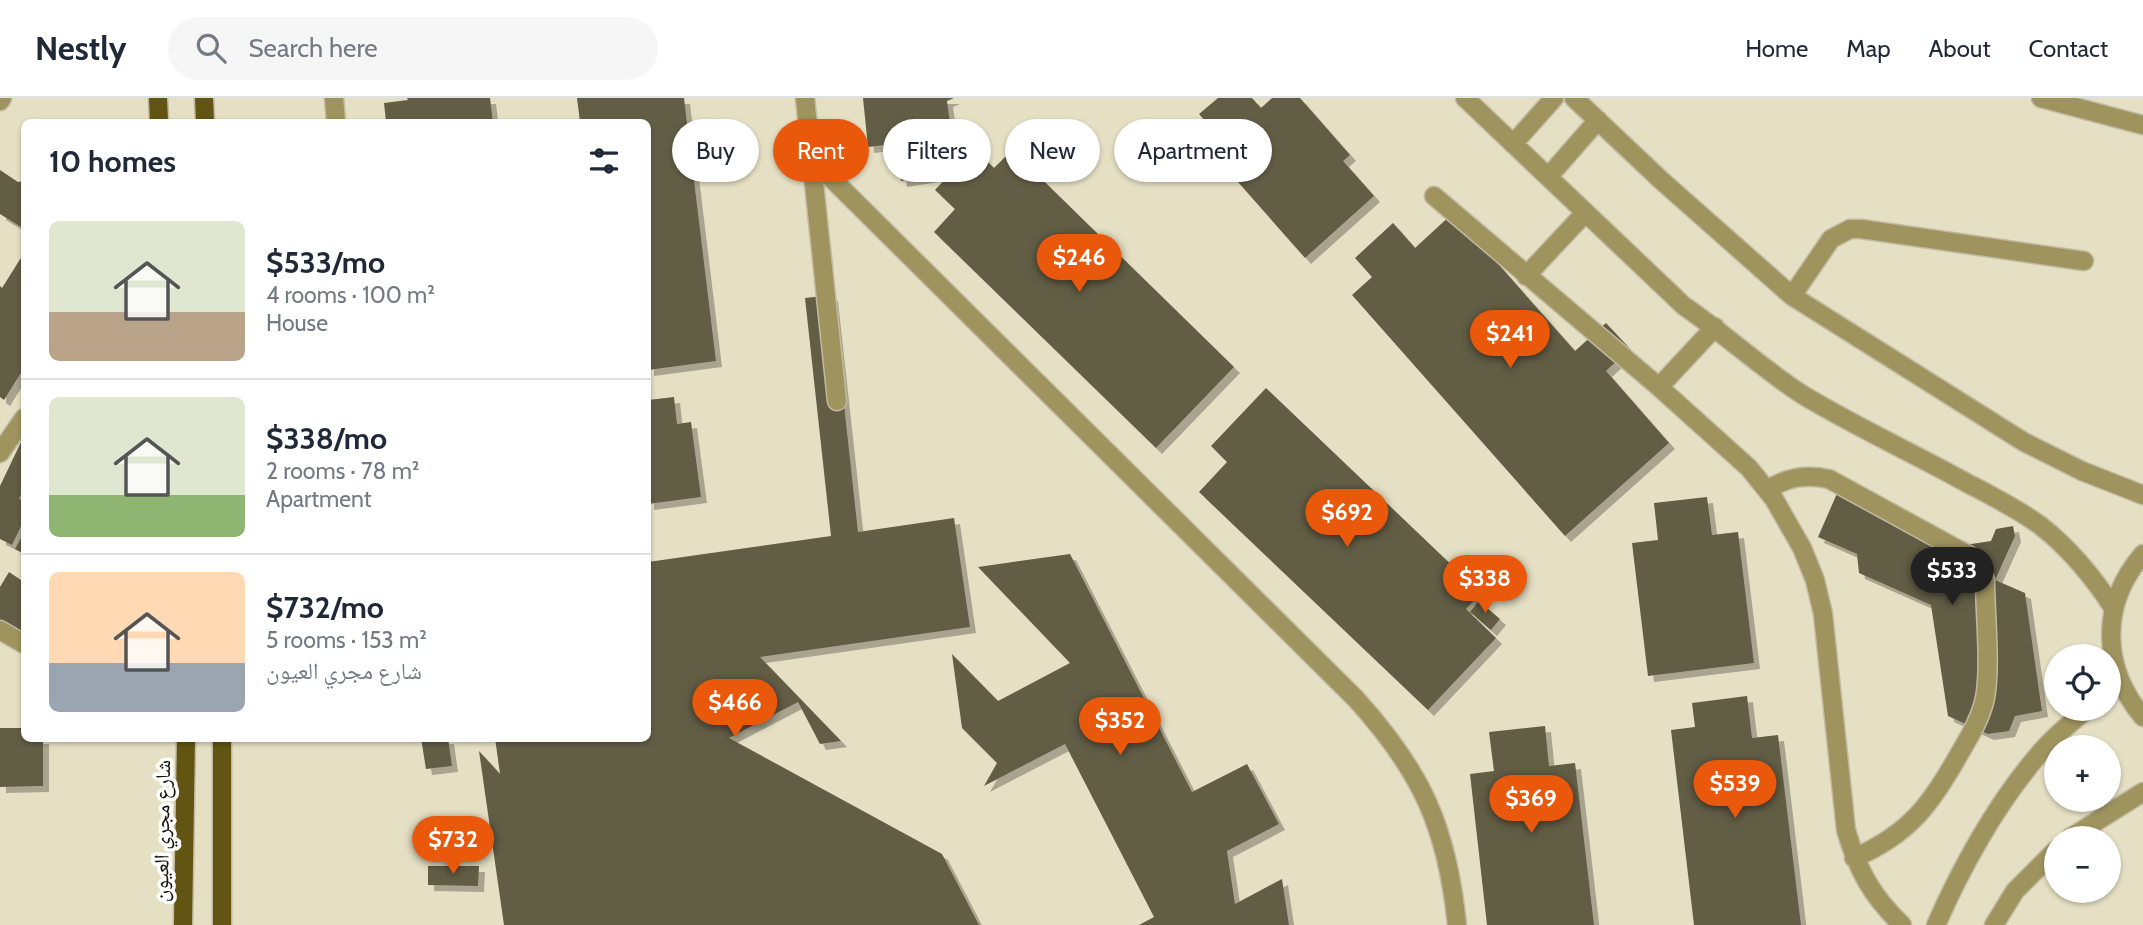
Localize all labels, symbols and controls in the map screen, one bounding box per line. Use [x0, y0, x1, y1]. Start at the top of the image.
search box [168, 17, 658, 80]
text: Nestly [35, 28, 126, 68]
icon: search [192, 29, 230, 67]
text: Search here [248, 32, 378, 64]
text: Home [1745, 34, 1808, 63]
text: Map [1846, 34, 1891, 63]
text: About [1929, 34, 1991, 63]
text: Contact [2029, 34, 2108, 63]
chip: Buy [672, 119, 759, 182]
chip: Rent [773, 119, 869, 182]
chip: Filters [883, 119, 991, 182]
chip: New [1005, 119, 1100, 182]
chip: Apartment [1114, 119, 1272, 182]
icon: filters [585, 142, 623, 180]
text: 10 homes [49, 143, 176, 180]
pin: $246 [1038, 234, 1120, 294]
text: $246 [1053, 243, 1105, 271]
text: $533/mo [266, 244, 385, 281]
icon: home [105, 249, 189, 333]
text: 4 rooms · 100 m² [266, 281, 435, 309]
text: House [266, 309, 328, 337]
pin: $241 [1469, 310, 1551, 370]
text: $241 [1486, 319, 1534, 347]
text: $338/mo [266, 420, 387, 457]
icon: home [105, 425, 189, 509]
text: 2 rooms · 78 m² [266, 457, 420, 485]
text: Apartment [266, 485, 371, 513]
pin: $692 [1306, 490, 1388, 549]
text: $692 [1321, 498, 1373, 526]
pin: $533 [1911, 547, 1993, 607]
pin: $338 [1444, 556, 1526, 615]
text: $533 [1927, 556, 1977, 584]
text: $338 [1459, 564, 1511, 592]
text: $732/mo [266, 589, 384, 626]
icon: home [105, 600, 189, 684]
text: 5 rooms · 153 m² [266, 626, 427, 654]
map controls [2044, 644, 2121, 903]
button: locate [2044, 644, 2121, 721]
text: شارع مجري العيون [266, 657, 422, 685]
pin: $466 [694, 680, 776, 739]
text: $466 [708, 688, 762, 716]
pin: $352 [1079, 698, 1161, 757]
text: $352 [1095, 706, 1145, 734]
button: + [2044, 735, 2121, 812]
street label: شارع مجري العيون [148, 760, 180, 902]
pin: $539 [1694, 760, 1776, 820]
text: $539 [1709, 769, 1761, 797]
pin: $369 [1490, 776, 1572, 835]
text: $369 [1505, 784, 1557, 812]
pin: $732 [412, 816, 494, 876]
text: $732 [428, 825, 478, 853]
button: − [2044, 826, 2121, 903]

